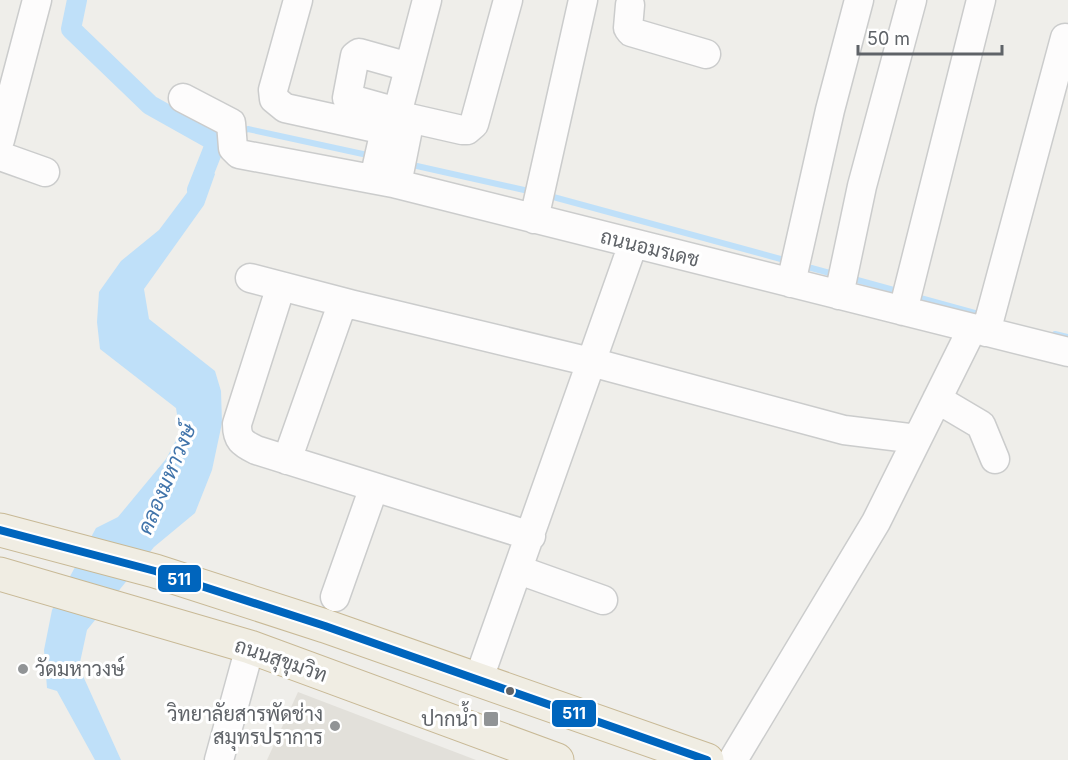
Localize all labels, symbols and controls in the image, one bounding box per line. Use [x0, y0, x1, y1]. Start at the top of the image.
scale bar [858, 18, 1002, 56]
text: 50 m [867, 28, 910, 49]
street label: ถนนอมรเดช [598, 224, 702, 272]
water label: คลองมหาวงษ์ [131, 417, 202, 538]
line badge: 511 [157, 564, 202, 593]
text: 511 [167, 569, 191, 589]
street label: ถนนสุขุมวิท [231, 633, 330, 689]
place label: วัดมหาวงษ์ [35, 655, 125, 681]
marker: วัดมหาวงษ์ [16, 662, 30, 676]
unlabelled marker [504, 685, 516, 697]
line badge: 511 [551, 699, 597, 728]
place label: ปากน้ำ [421, 701, 478, 731]
place label: วิทยาลัยสารพัดช่าง สมุทรปราการ [166, 702, 323, 751]
text: 511 [562, 703, 586, 723]
marker: ปากน้ำ [482, 710, 500, 728]
marker: วิทยาลัยสารพัดช่าง สมุทรปราการ [328, 719, 342, 733]

